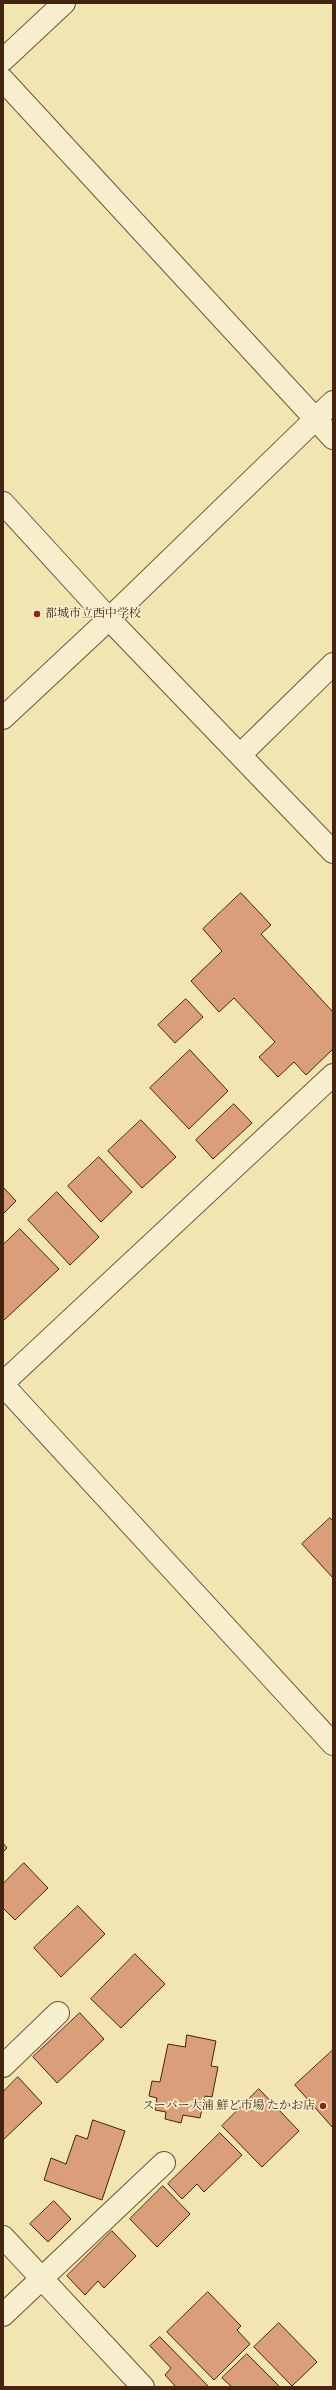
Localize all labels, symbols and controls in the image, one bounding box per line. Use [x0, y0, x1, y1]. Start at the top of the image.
place label: 都城市立西中学校 [45, 607, 141, 621]
marker: 都城市立西中学校 [32, 609, 42, 619]
place label: スーパー大浦 鮮ど市場 たかお店 [142, 2099, 315, 2113]
marker: スーパー大浦 鮮ど市場 たかお店 [318, 2101, 328, 2111]

